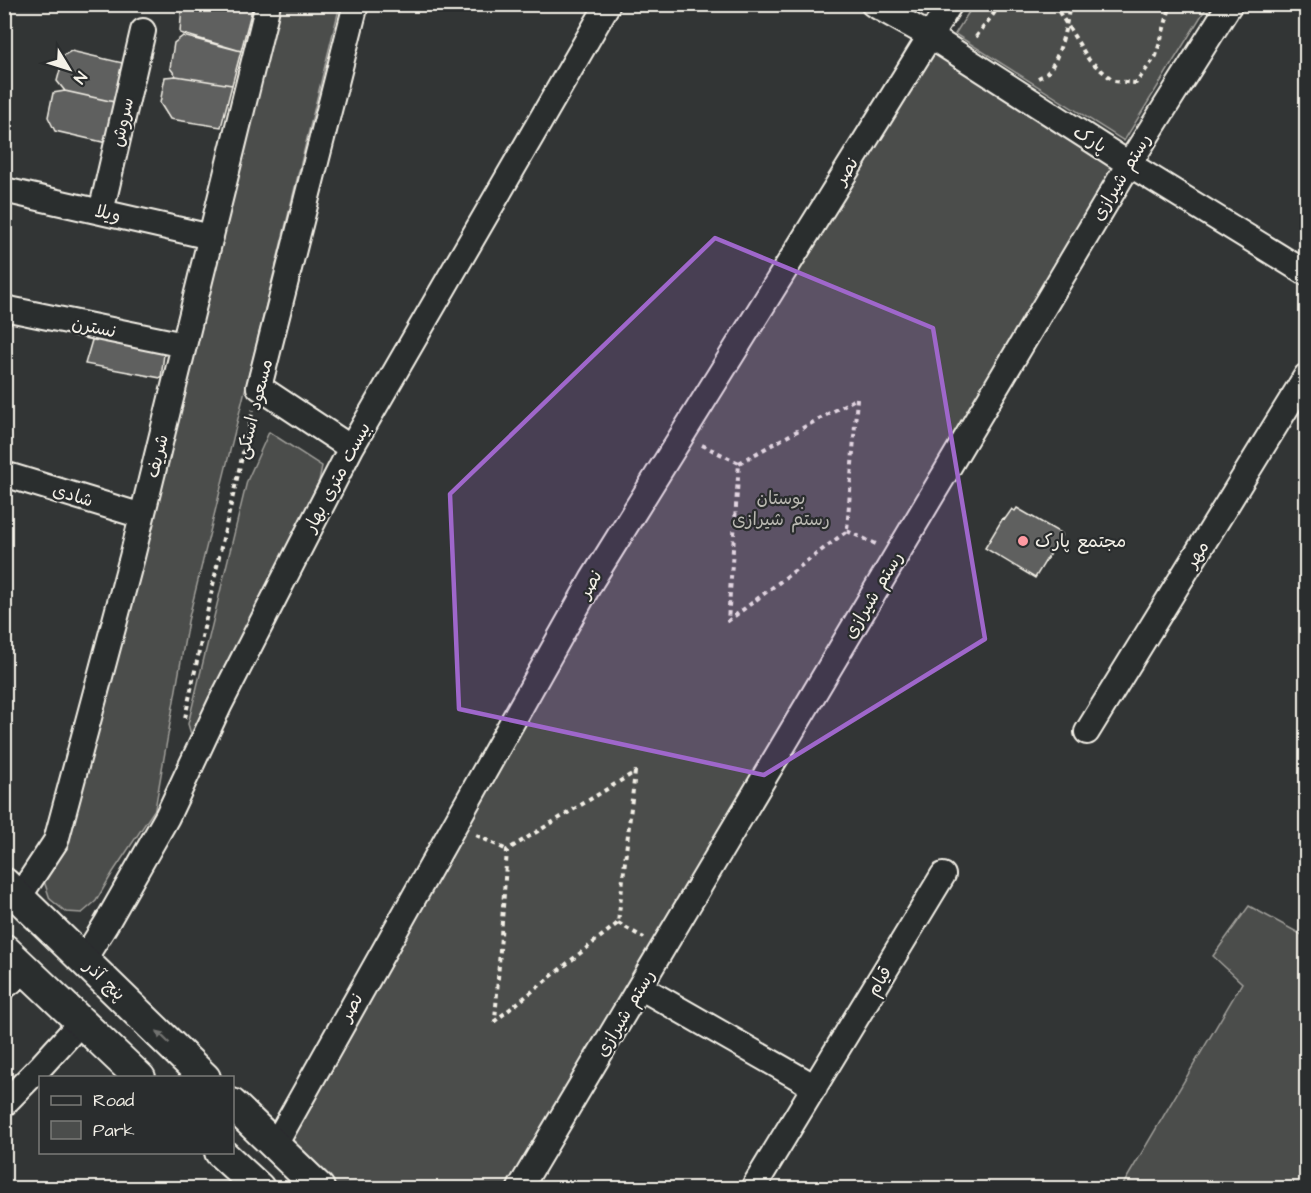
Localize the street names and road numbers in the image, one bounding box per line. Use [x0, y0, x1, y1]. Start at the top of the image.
street label: سروش [105, 95, 140, 149]
street label: پارک [1068, 120, 1111, 159]
street label: رستم شیرازی [1086, 129, 1158, 226]
street label: نصر [827, 152, 865, 192]
street label: ویلا [93, 198, 123, 229]
street label: نسترن [69, 311, 118, 344]
street label: مسعود استکی [230, 356, 279, 462]
street label: بیست متری بهار [297, 418, 377, 538]
street label: شریف [140, 432, 175, 481]
street label: شادی [50, 478, 96, 513]
street label: مهر [1178, 536, 1215, 574]
street label: رستم شیرازی [838, 547, 910, 644]
street label: نصر [571, 566, 608, 605]
street label: پنج آذر [77, 953, 131, 1006]
street label: قیام [861, 962, 899, 1001]
street label: رستم شیرازی [590, 965, 662, 1062]
street label: نصر [333, 989, 369, 1028]

